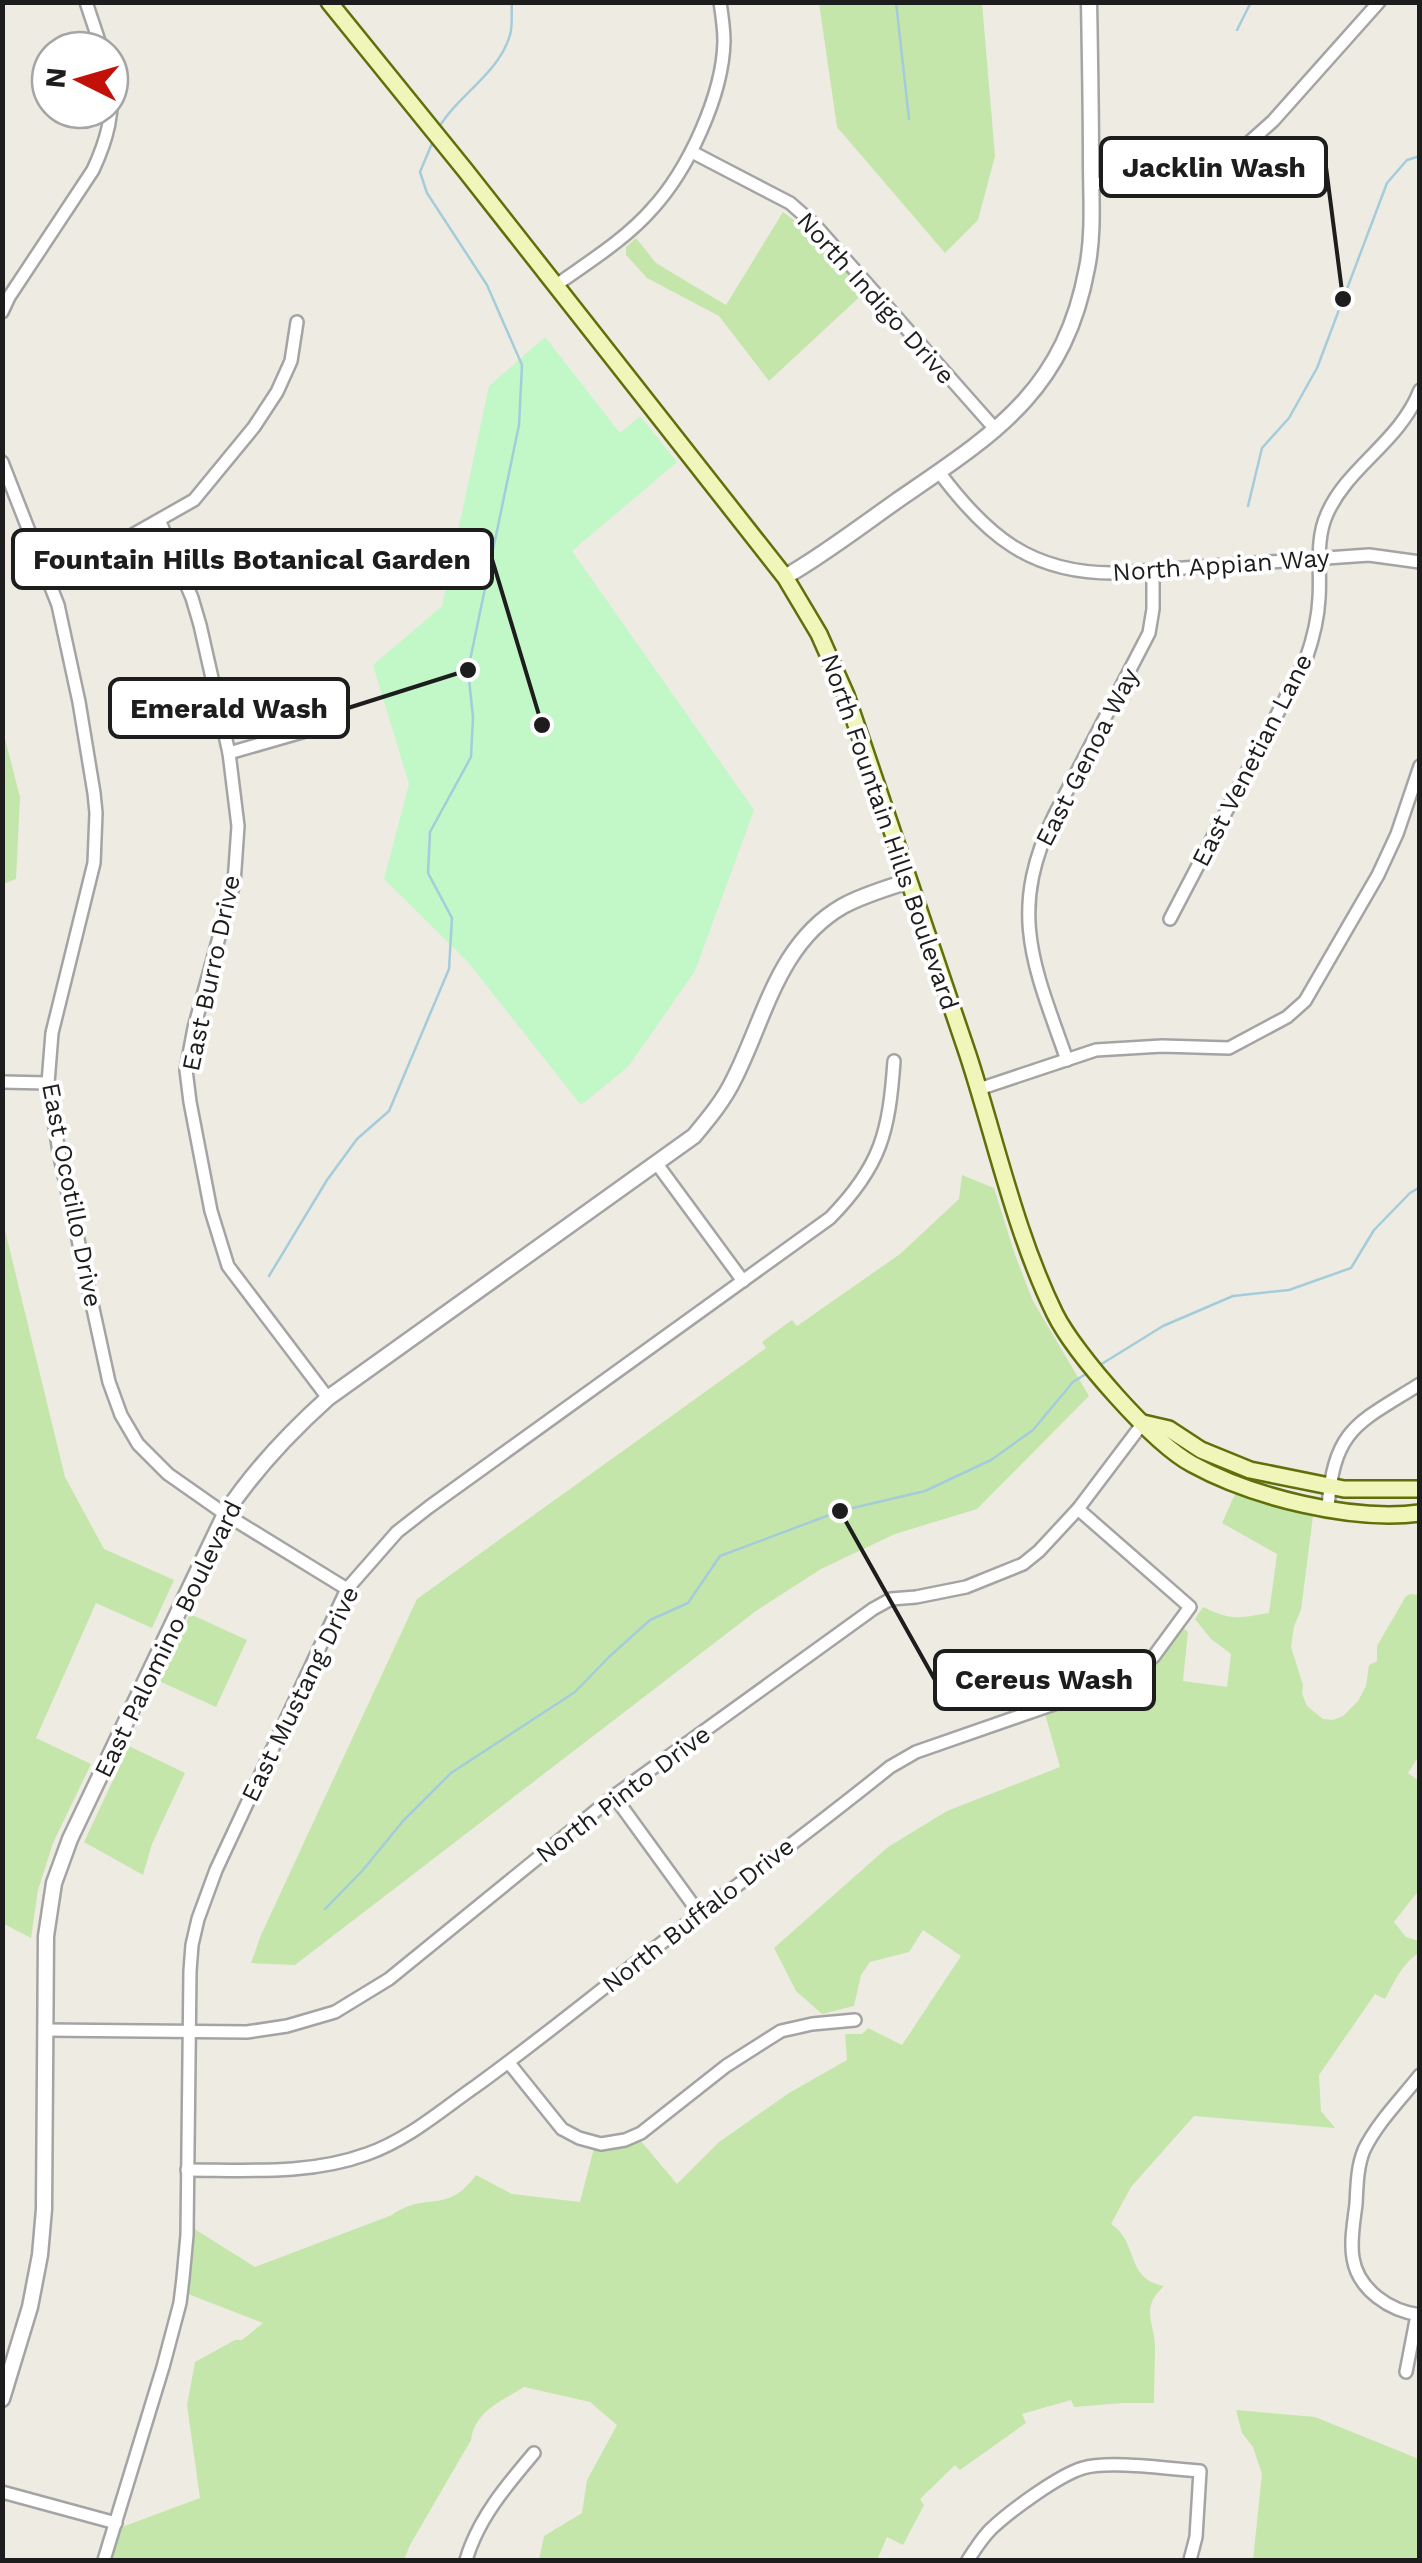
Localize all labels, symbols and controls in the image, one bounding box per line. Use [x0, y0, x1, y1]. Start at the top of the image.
north arrow [30, 30, 130, 130]
text: N [38, 66, 73, 90]
callout: Jacklin Wash [1101, 138, 1326, 196]
text: Jacklin Wash [1122, 151, 1306, 184]
street label: North Indigo Drive [791, 206, 961, 390]
callout: Fountain Hills Botanical Garden [13, 530, 492, 588]
text: Fountain Hills Botanical Garden [33, 543, 471, 576]
street label: North Appian Way [1112, 543, 1331, 587]
street label: East Venetian Lane [1186, 649, 1318, 871]
street label: North Fountain Hills Boulevard [815, 650, 965, 1014]
street label: East Genoa Way [1030, 663, 1144, 851]
callout: Emerald Wash [110, 679, 348, 737]
text: Emerald Wash [130, 692, 328, 725]
street label: East Burro Drive [176, 872, 246, 1074]
street label: East Ocotillo Drive [36, 1080, 108, 1310]
street label: East Palomino Boulevard [88, 1496, 248, 1782]
street label: East Mustang Drive [235, 1582, 365, 1806]
callout: Cereus Wash [935, 1651, 1154, 1709]
text: Cereus Wash [955, 1663, 1133, 1696]
street label: North Pinto Drive [530, 1719, 716, 1869]
street label: North Buffalo Drive [596, 1831, 800, 1999]

